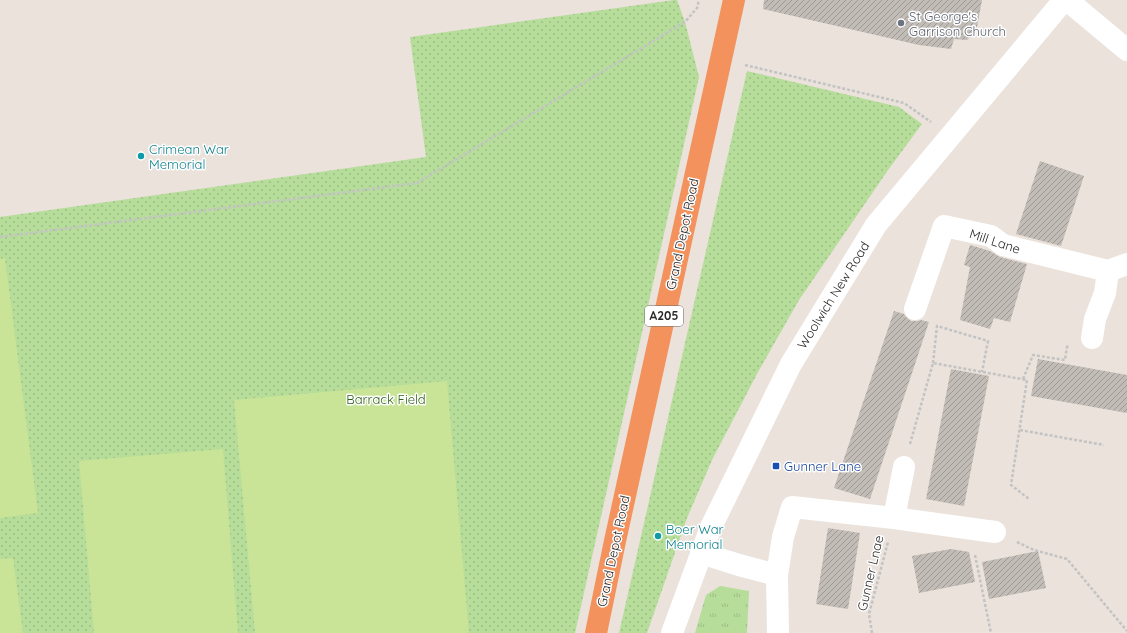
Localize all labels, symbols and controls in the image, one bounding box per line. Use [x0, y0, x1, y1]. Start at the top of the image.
place label: St George's Garrison Church [909, 8, 1006, 39]
marker: St George's Garrison Church [896, 18, 906, 28]
place label: Crimean War Memorial [149, 141, 229, 172]
marker: Crimean War Memorial [136, 151, 146, 161]
street label: Grand Depot Road [662, 177, 702, 291]
street label: Mill Lane [967, 225, 1023, 257]
street label: Woolwich New Road [793, 238, 873, 352]
road number: A205 [645, 306, 683, 326]
park label: Barrack Field [346, 391, 426, 407]
place label: Gunner Lane [784, 458, 861, 474]
marker: Gunner Lane [771, 461, 781, 471]
street label: Grand Depot Road [593, 494, 633, 608]
place label: Boer War Memorial [666, 521, 724, 552]
marker: Boer War Memorial [653, 531, 663, 541]
street label: Gunner Lnae [854, 534, 886, 612]

